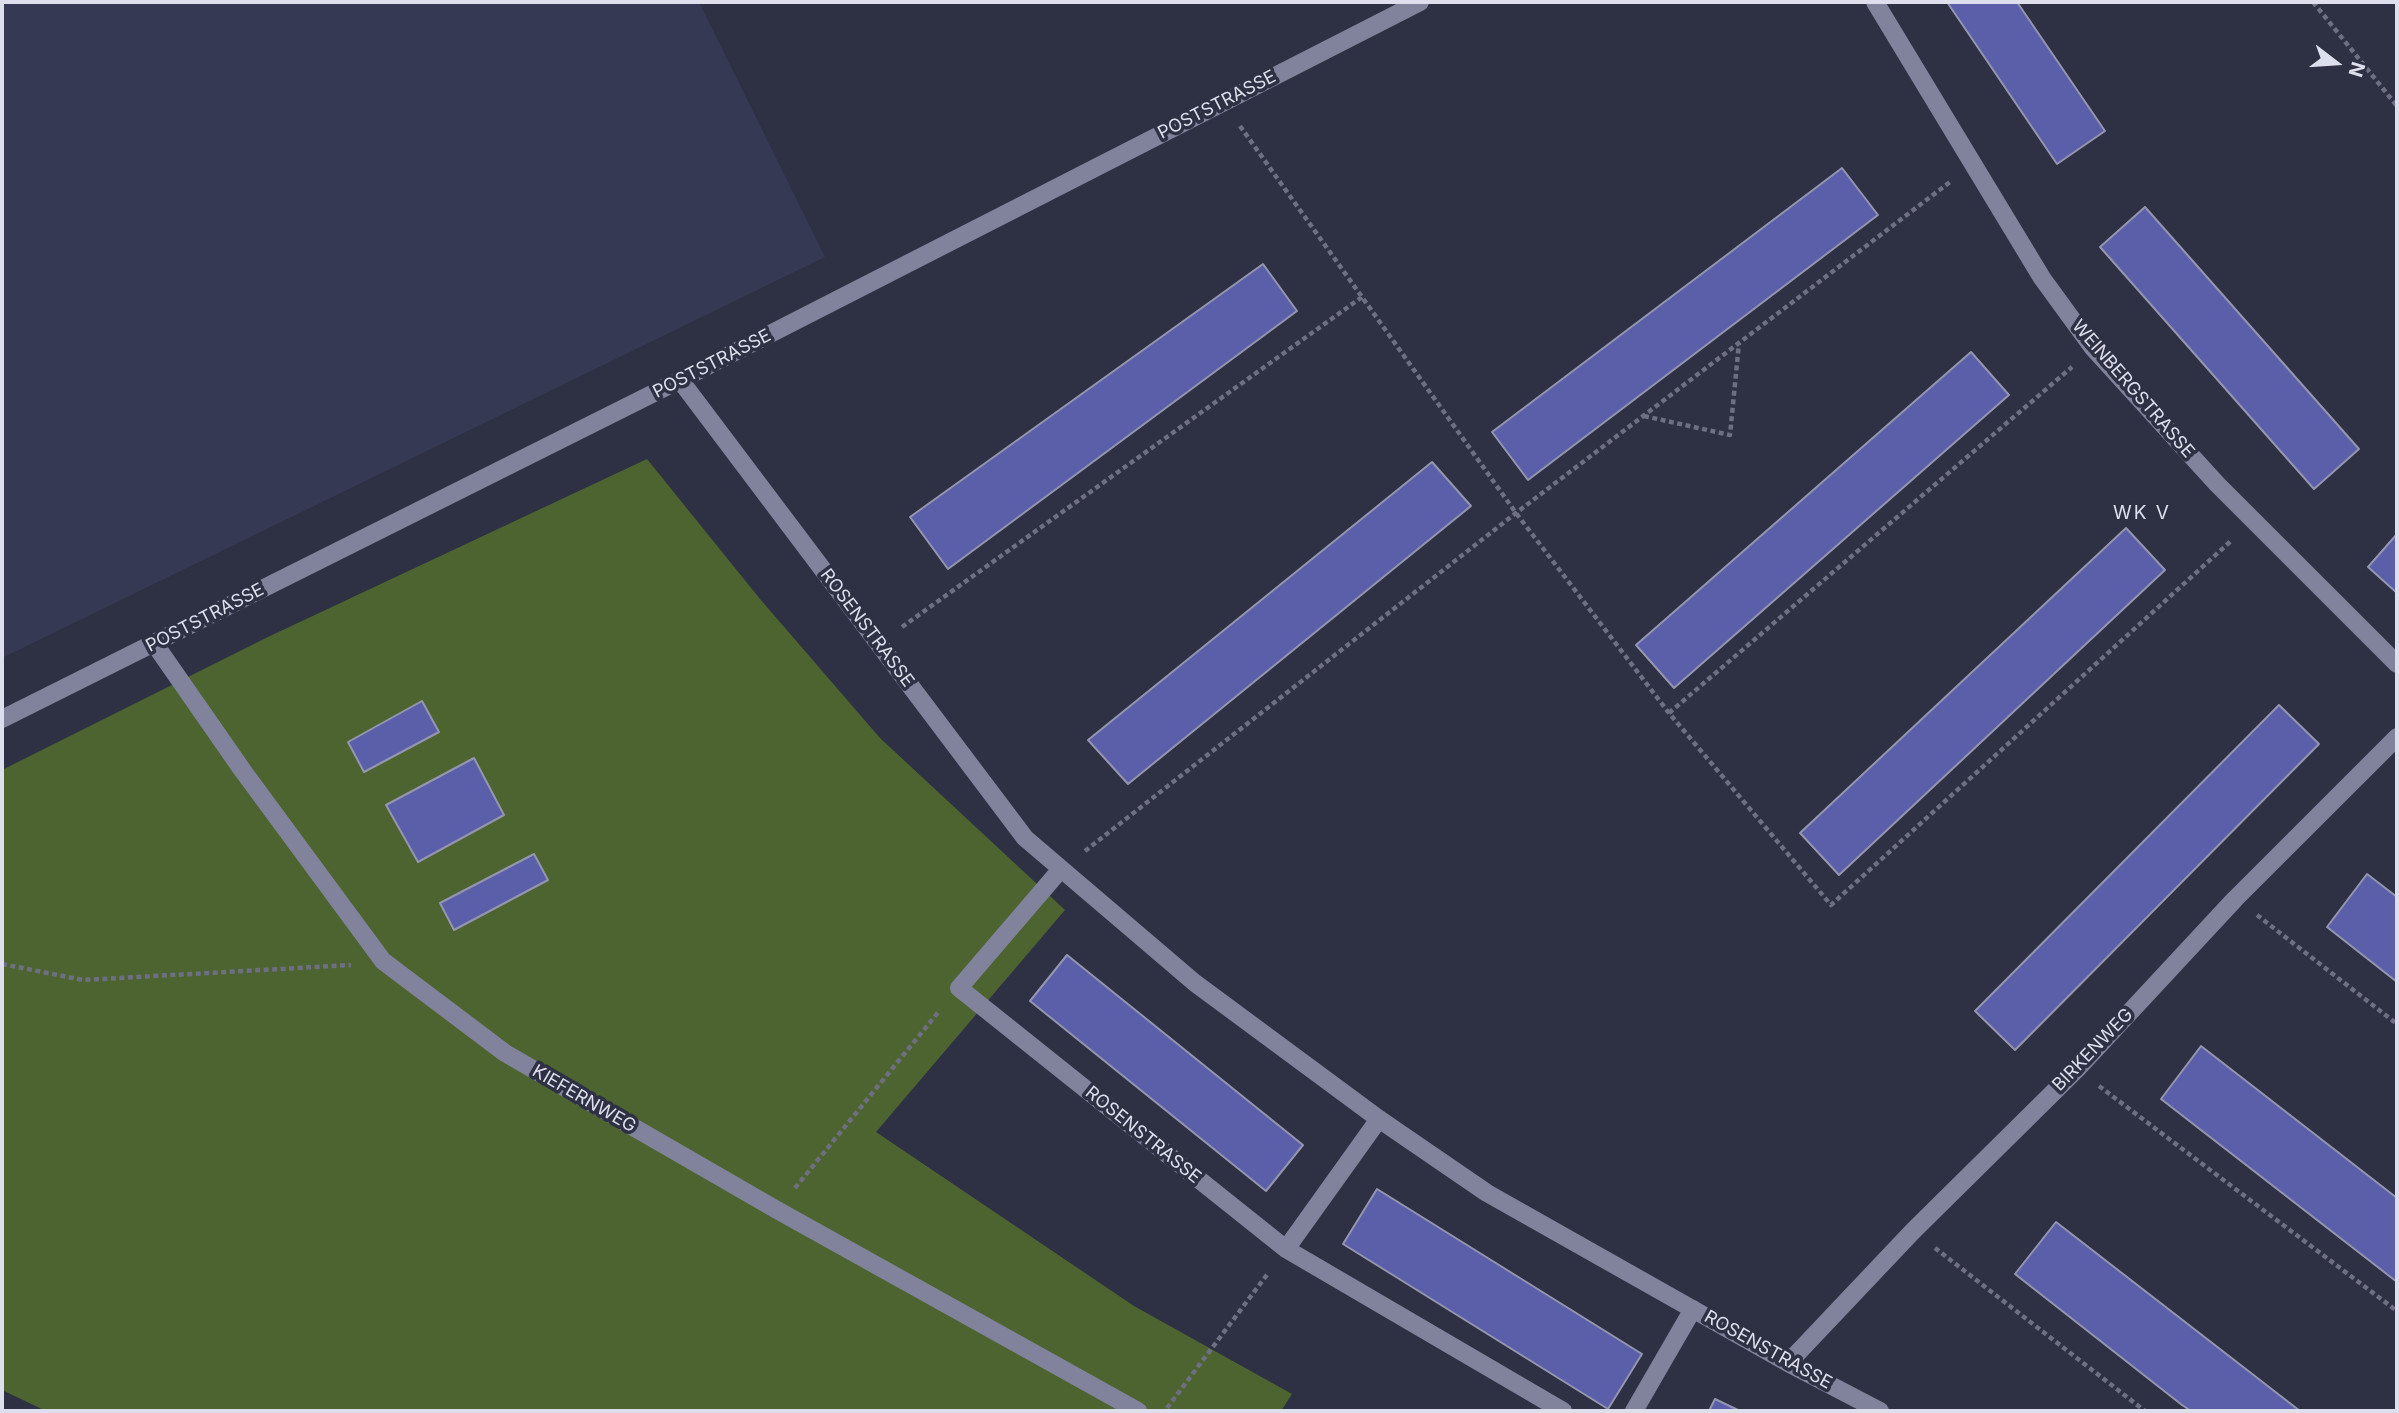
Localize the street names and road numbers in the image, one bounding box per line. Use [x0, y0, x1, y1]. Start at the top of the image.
street label: POSTSTRASSE [1154, 66, 1280, 144]
street label: WEINBERGSTRASSE [2067, 316, 2199, 462]
street label: POSTSTRASSE [649, 325, 775, 403]
street label: ROSENSTRASSE [816, 565, 918, 691]
street label: POSTSTRASSE [142, 579, 268, 657]
street label: BIRKENWEG [2048, 1004, 2138, 1096]
street label: KIEFERNWEG [528, 1061, 640, 1137]
street label: ROSENSTRASSE [1081, 1082, 1205, 1188]
street label: ROSENSTRASSE [1701, 1306, 1835, 1394]

